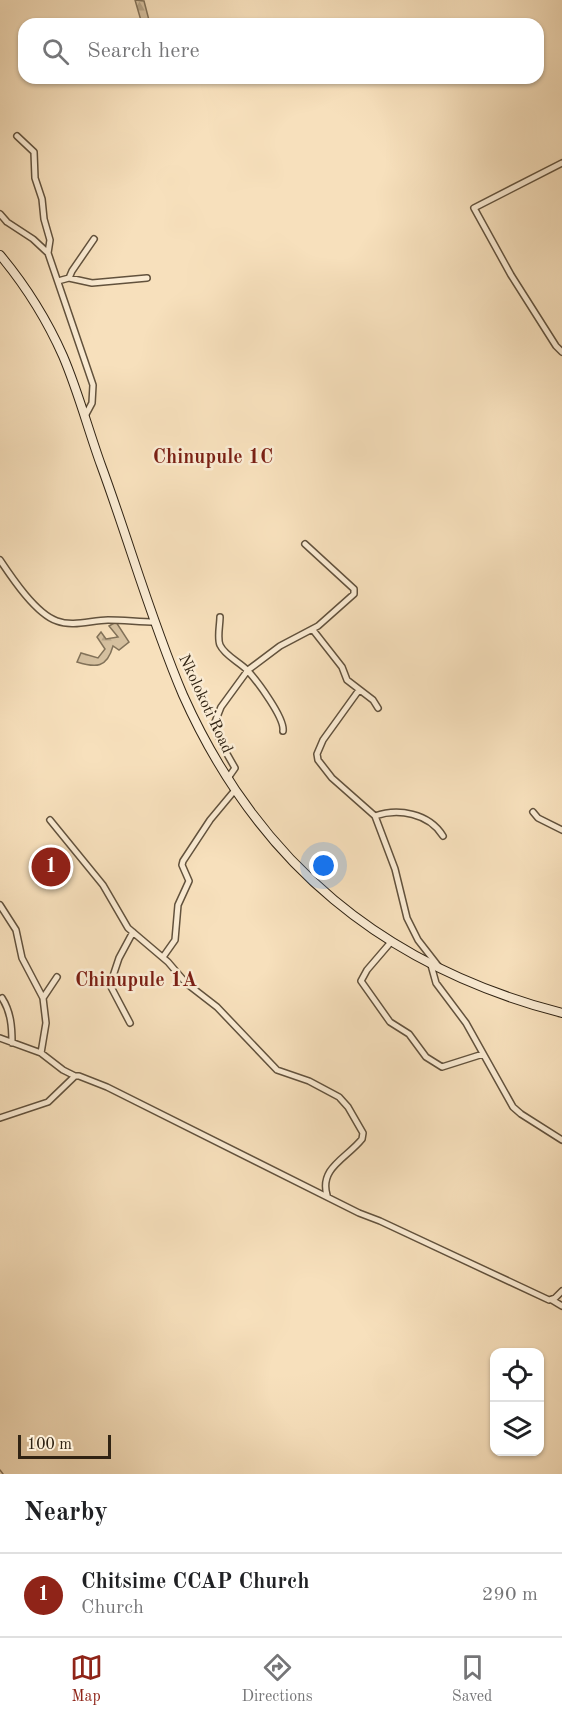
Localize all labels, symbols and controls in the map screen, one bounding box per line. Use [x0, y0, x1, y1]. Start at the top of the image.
search box [18, 18, 544, 84]
icon: search [39, 35, 72, 68]
text: Search here [87, 40, 200, 62]
district label: Chinupule 1C [153, 448, 273, 468]
street label: Nkolokoti Road [175, 652, 235, 756]
pin: 1 [32, 844, 70, 890]
your location [309, 851, 338, 880]
district label: Chinupule 1A [75, 971, 197, 991]
map controls [490, 1348, 544, 1456]
button: locate [490, 1348, 544, 1402]
button: layers [490, 1402, 544, 1456]
scale bar [18, 1432, 111, 1460]
text: 100 m [27, 1437, 72, 1453]
text: Nearby [24, 1500, 108, 1526]
text: Chitsime CCAP Church [81, 1571, 310, 1593]
text: 1 [38, 1585, 49, 1605]
text: 290 m [482, 1585, 538, 1605]
text: Church [81, 1598, 144, 1618]
tab: Map [70, 1651, 103, 1707]
tab: Directions [242, 1651, 313, 1707]
tab: Saved [452, 1651, 492, 1707]

